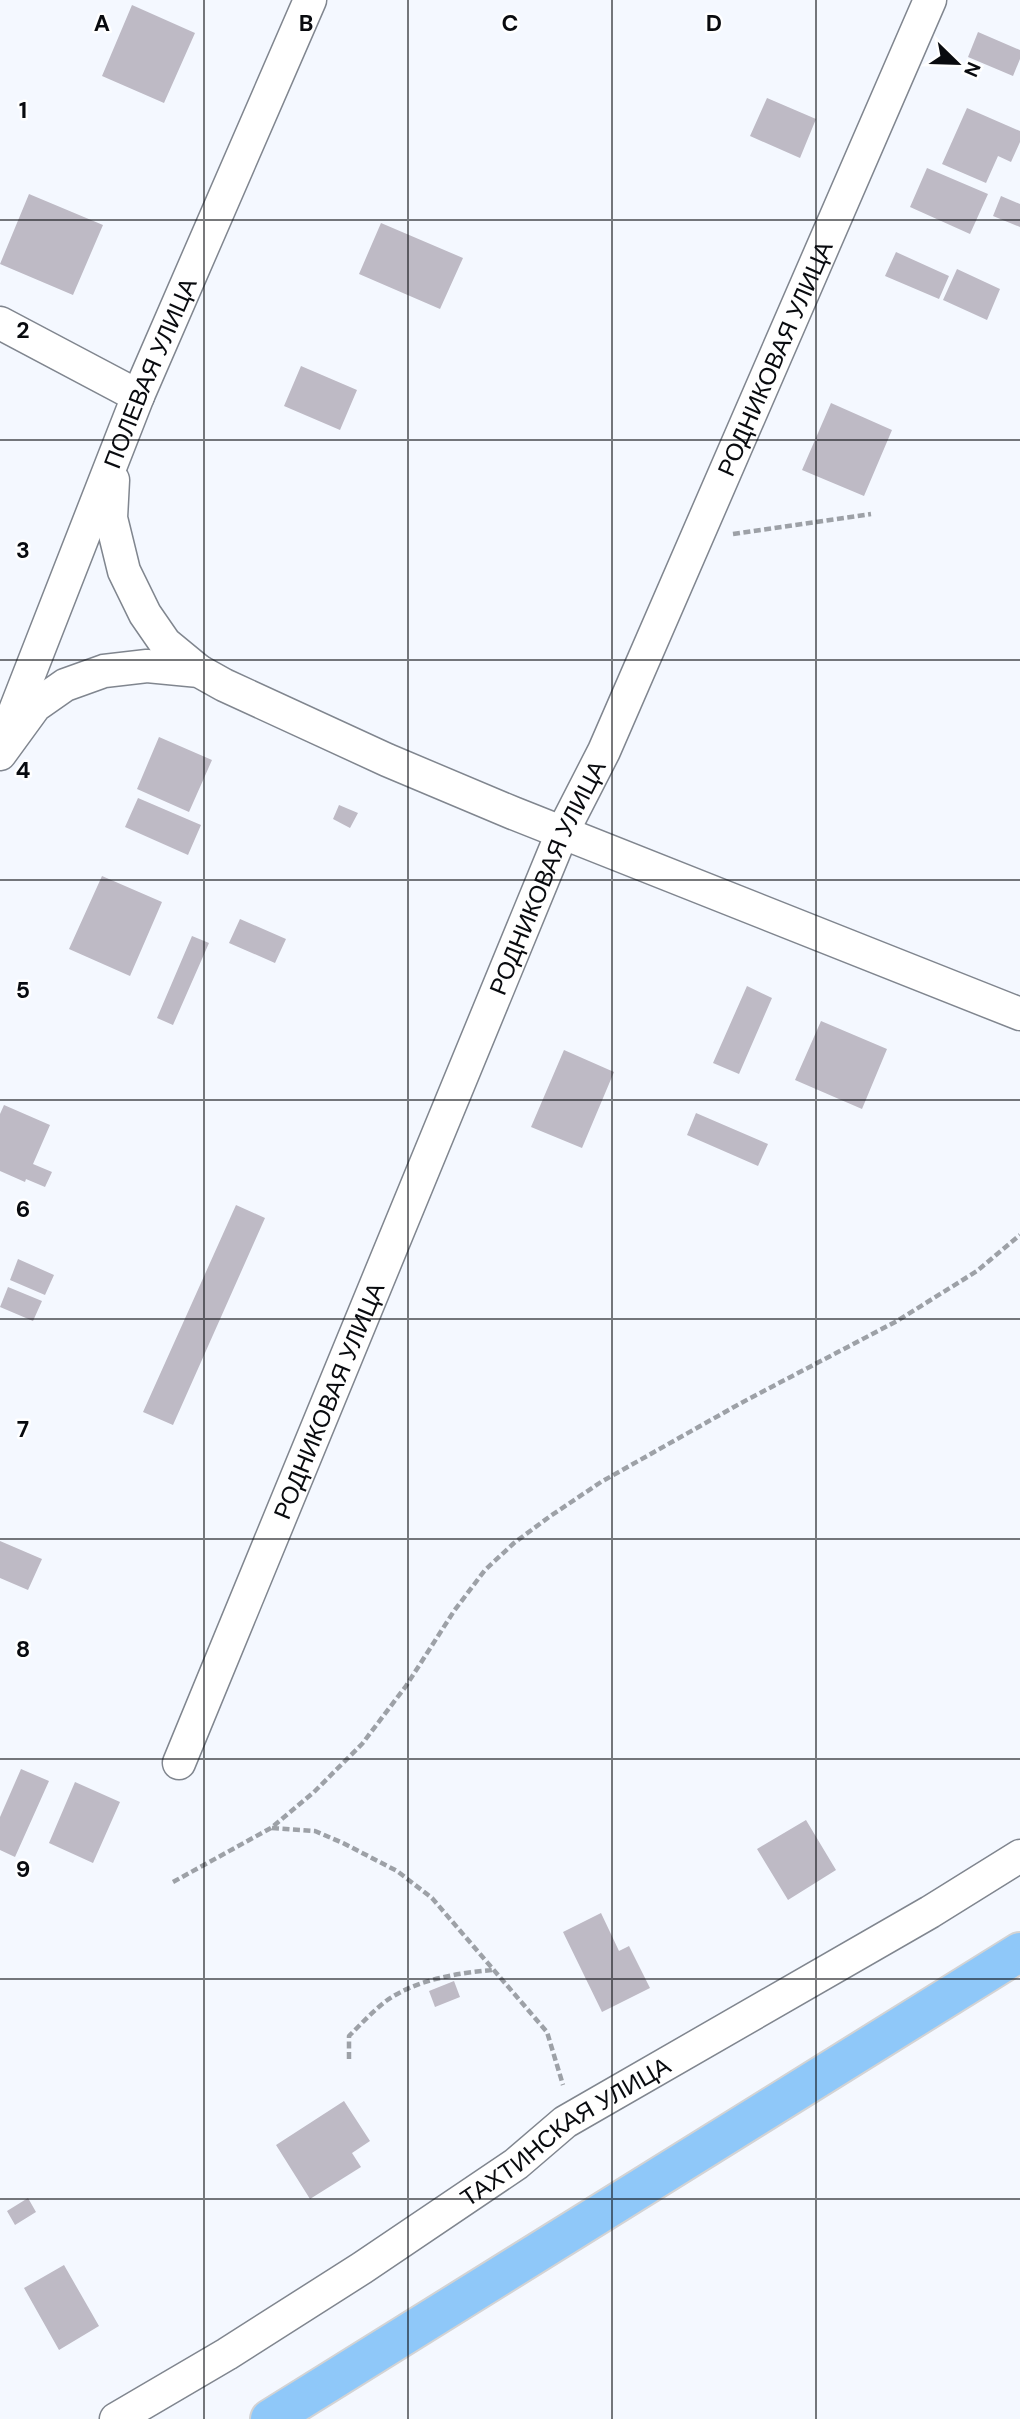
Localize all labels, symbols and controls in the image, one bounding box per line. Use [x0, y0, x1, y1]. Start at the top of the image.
text: A [94, 8, 110, 38]
text: B [299, 8, 313, 38]
text: C [502, 8, 518, 38]
text: D [706, 8, 722, 38]
north arrow [922, 28, 992, 98]
text: N [958, 58, 986, 81]
text: 1 [19, 95, 27, 125]
street label: РОДНИКОВАЯ УЛИЦА [710, 236, 839, 481]
street label: ПОЛЕВАЯ УЛИЦА [96, 273, 203, 473]
text: 2 [16, 315, 30, 345]
text: 3 [16, 535, 30, 565]
text: 4 [16, 755, 31, 785]
street label: РОДНИКОВАЯ УЛИЦА [482, 755, 612, 999]
text: 5 [16, 975, 30, 1005]
text: 6 [16, 1194, 30, 1224]
street label: РОДНИКОВАЯ УЛИЦА [266, 1278, 391, 1523]
text: 7 [17, 1414, 29, 1444]
text: 8 [16, 1634, 30, 1664]
text: 9 [16, 1854, 30, 1884]
street label: ТАХТИНСКАЯ УЛИЦА [454, 2049, 676, 2213]

